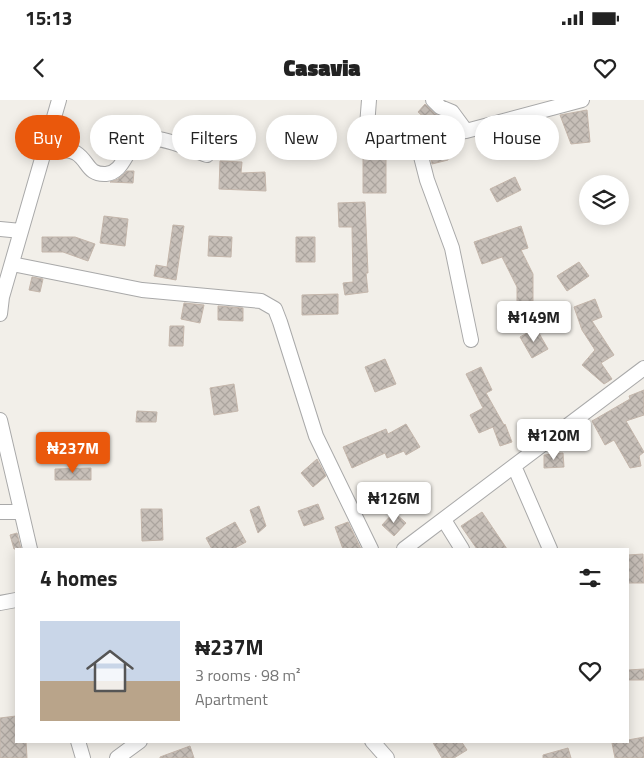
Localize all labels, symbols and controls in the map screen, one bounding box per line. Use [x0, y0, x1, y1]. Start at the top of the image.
text: 15:13 [25, 3, 72, 32]
text: Casavia [283, 51, 361, 85]
icon: back [25, 54, 53, 82]
icon: heart [591, 54, 619, 82]
chip: Buy [15, 115, 80, 160]
chip: Rent [90, 115, 162, 160]
chip: Filters [172, 115, 256, 160]
chip: New [266, 115, 337, 160]
chip: Apartment [347, 115, 465, 160]
chip: House [475, 115, 559, 160]
map controls [579, 175, 629, 225]
button: layers [579, 175, 629, 225]
pin: ₦149M [499, 300, 569, 343]
text: ₦149M [508, 305, 560, 329]
pin: ₦120M [519, 418, 589, 461]
text: ₦120M [528, 423, 580, 447]
pin: ₦237M [38, 432, 108, 474]
text: ₦237M [47, 436, 99, 460]
pin: ₦126M [359, 482, 429, 524]
text: ₦126M [368, 486, 420, 510]
text: 4 homes [40, 562, 117, 594]
icon: filters [576, 564, 604, 592]
text: ₦237M [195, 631, 263, 663]
icon: home [80, 641, 140, 701]
icon: heart [576, 657, 604, 685]
text: 3 rooms · 98 m² [195, 663, 300, 687]
text: Apartment [195, 687, 268, 711]

